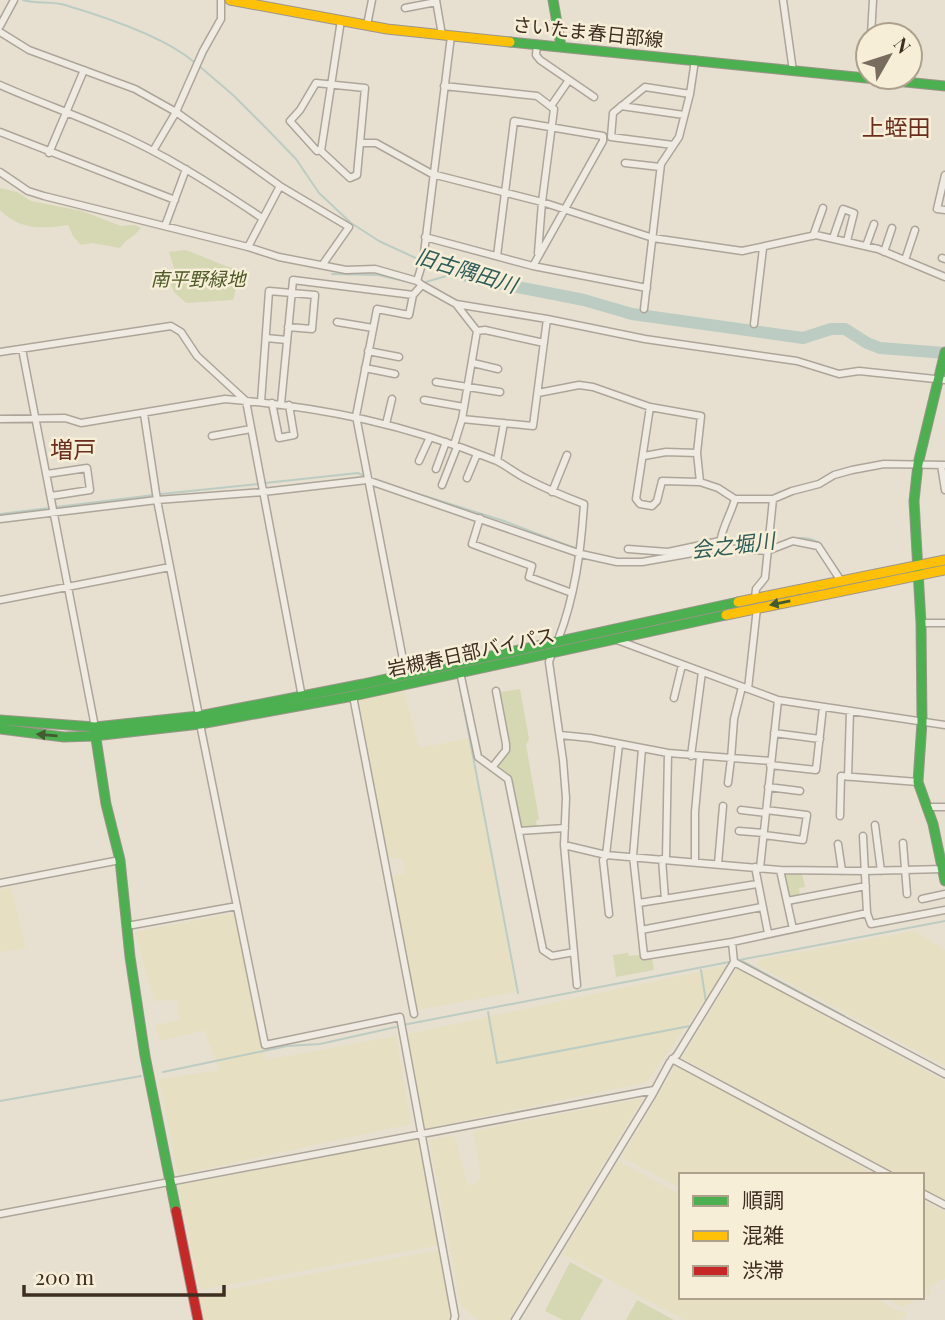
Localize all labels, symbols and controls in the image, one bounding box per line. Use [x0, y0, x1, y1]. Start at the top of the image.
street label: さいたま春日部線 [511, 10, 665, 52]
north arrow [854, 21, 924, 91]
text: N [889, 31, 918, 58]
district label: 上蛭田 [862, 111, 931, 142]
water label: 旧古隅田川 [412, 240, 523, 298]
park label: 南平野緑地 [150, 265, 247, 291]
district label: 増戸 [50, 433, 96, 464]
water label: 会之堀川 [689, 525, 778, 563]
one-way arrow [769, 598, 791, 609]
street label: 岩槻春日部バイパス [385, 621, 557, 681]
one-way arrow [36, 729, 58, 740]
legend [679, 1173, 924, 1299]
text: 順調 [742, 1185, 784, 1213]
text: 混雑 [742, 1220, 784, 1248]
scale bar [24, 1254, 224, 1298]
text: 渋滞 [742, 1255, 784, 1283]
text: 200 m [35, 1262, 94, 1290]

